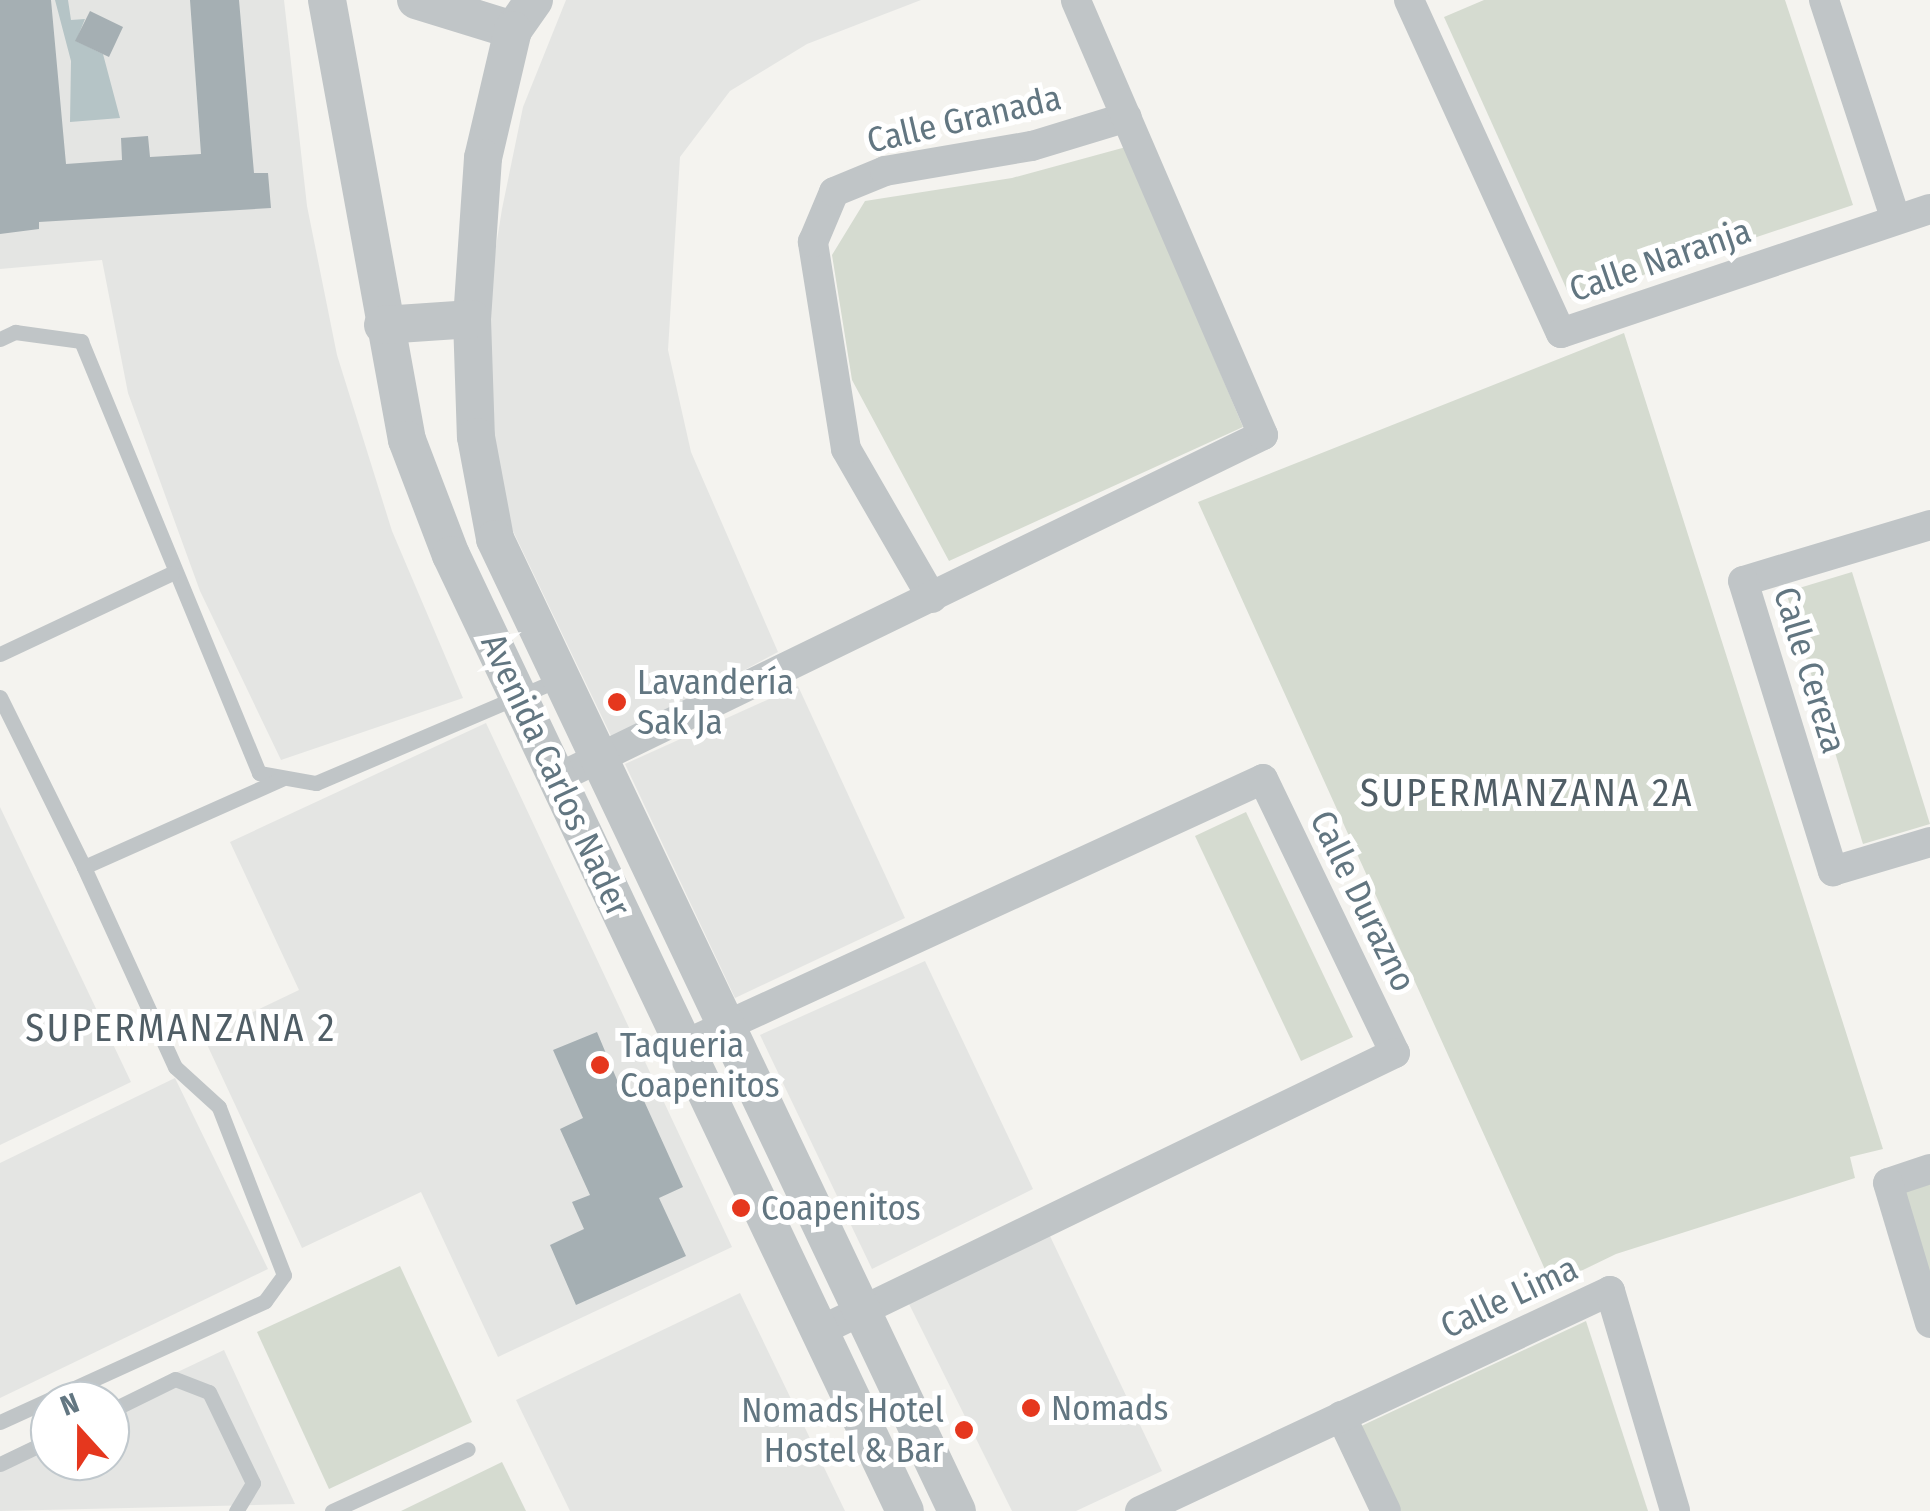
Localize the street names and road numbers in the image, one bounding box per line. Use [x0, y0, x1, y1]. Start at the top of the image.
street label: Calle Granada [863, 76, 1065, 162]
street label: Calle Naranja [1564, 209, 1756, 311]
street label: Calle Cereza [1765, 582, 1855, 758]
street label: Avenida Carlos Nader [472, 627, 640, 923]
street label: Calle Durazno [1301, 804, 1425, 998]
street label: Calle Lima [1434, 1247, 1584, 1347]

